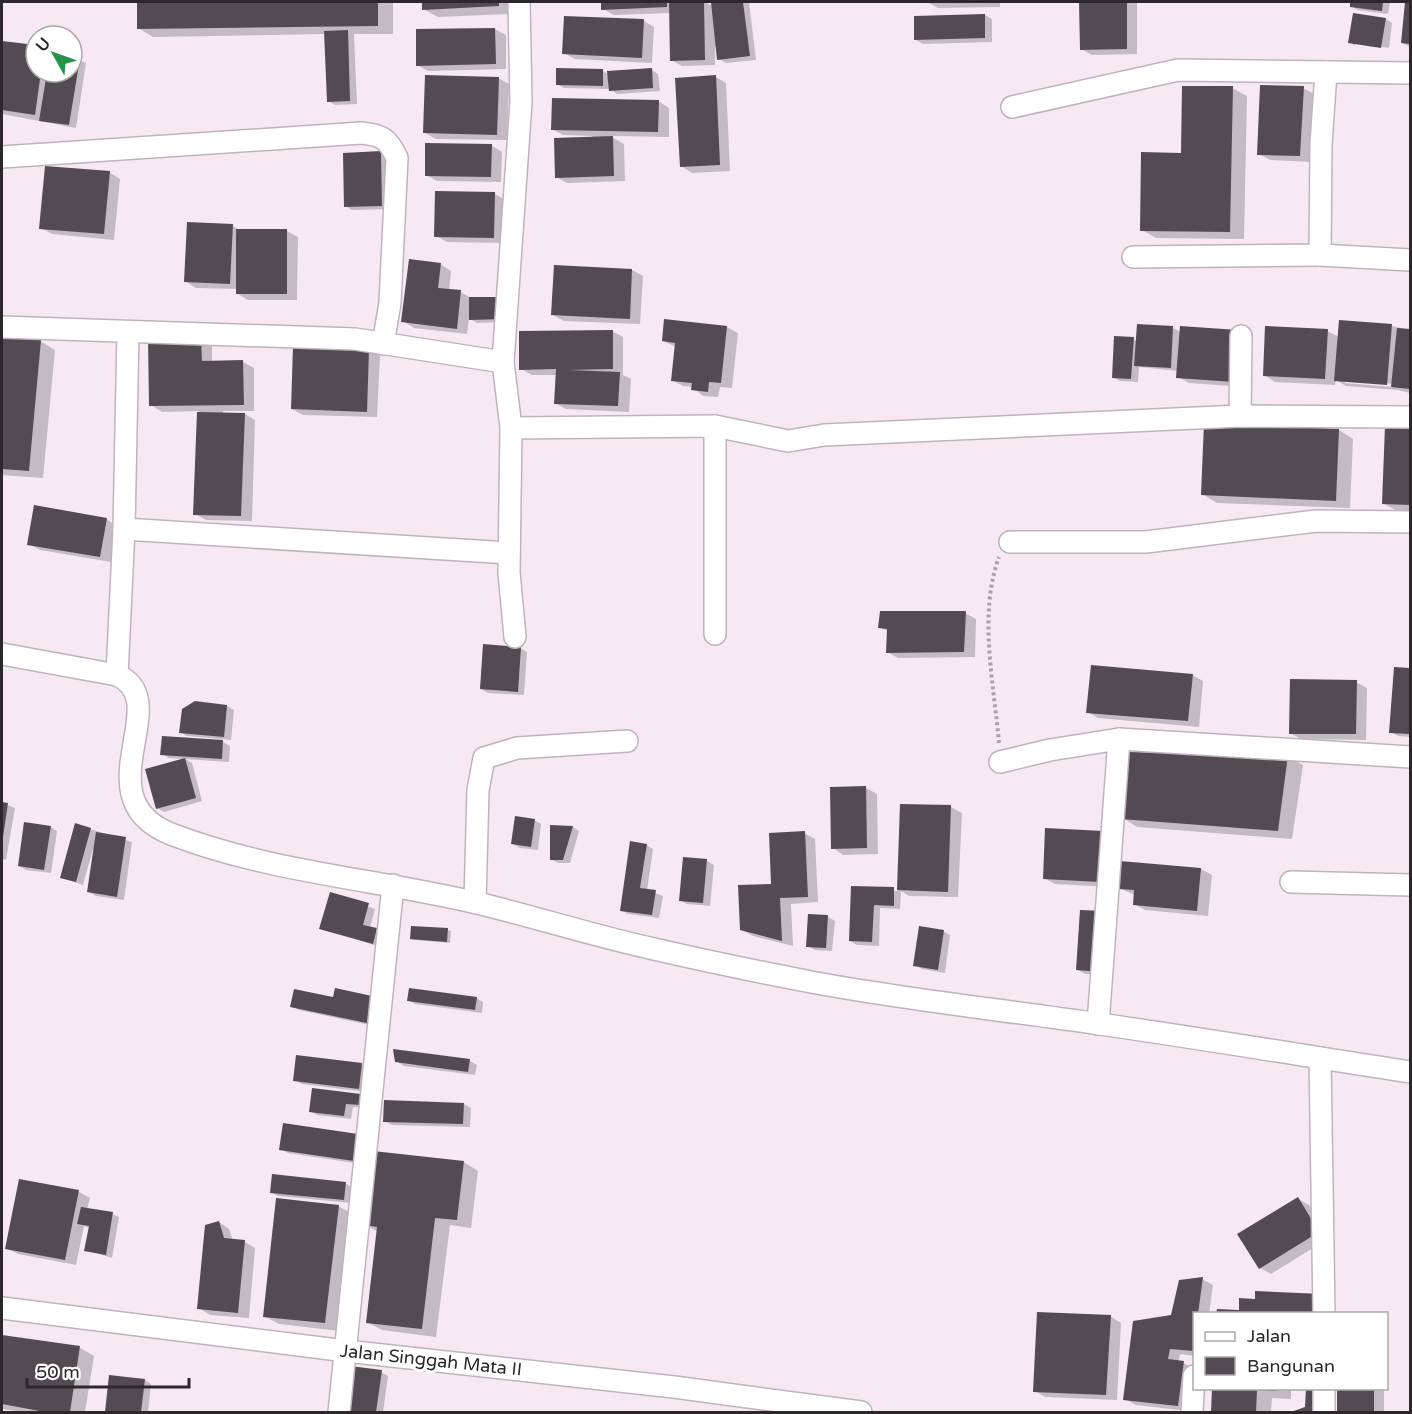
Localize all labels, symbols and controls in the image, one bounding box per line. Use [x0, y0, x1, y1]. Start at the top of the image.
north arrow [24, 24, 84, 84]
text: U [32, 34, 55, 56]
legend [1193, 1312, 1388, 1390]
text: Jalan [1247, 1325, 1291, 1347]
street label: Jalan Singgah Mata II [339, 1340, 523, 1380]
scale bar [27, 1351, 189, 1389]
text: Bangunan [1247, 1355, 1335, 1377]
text: 50 m [36, 1361, 80, 1383]

